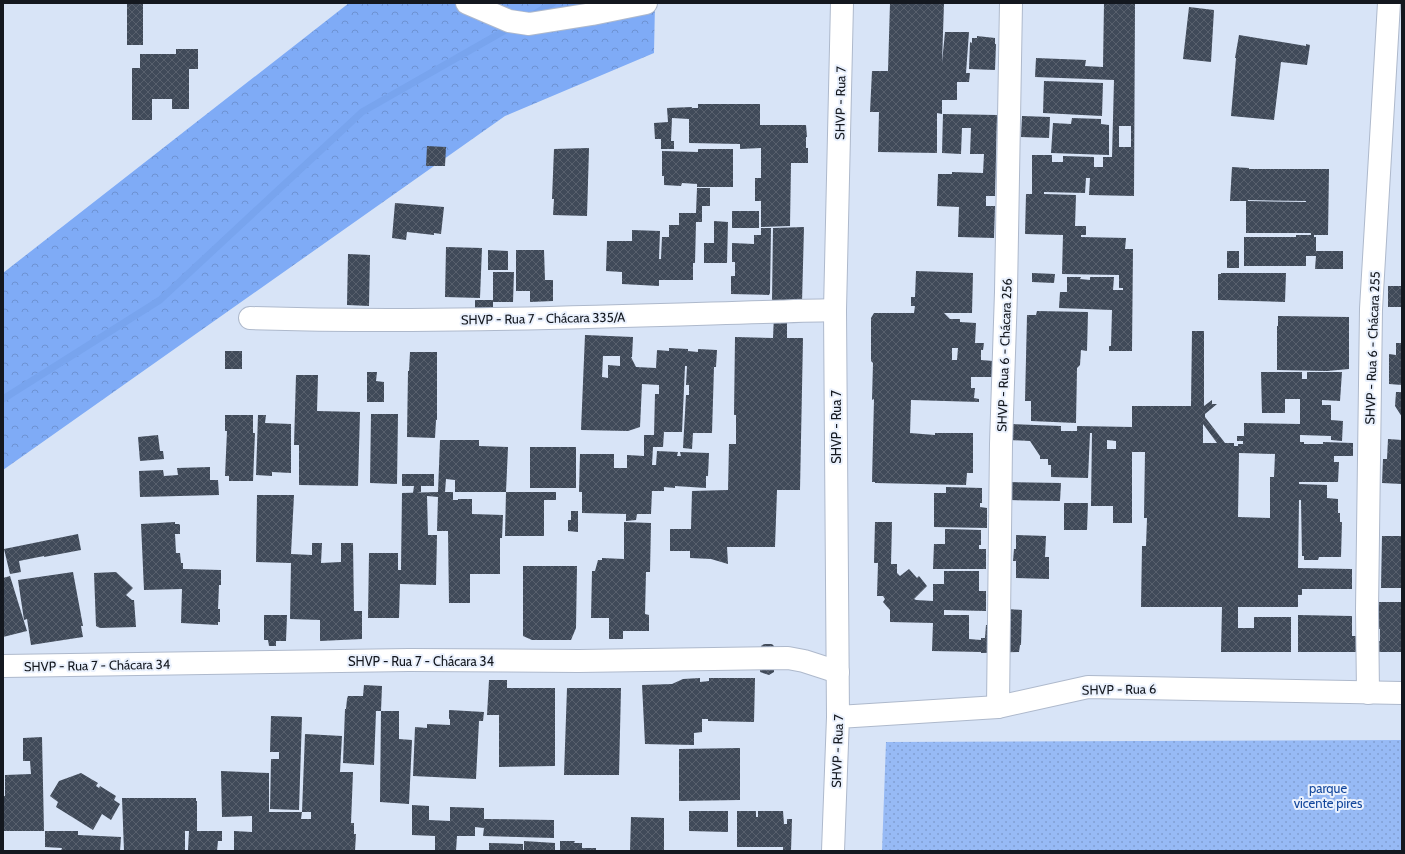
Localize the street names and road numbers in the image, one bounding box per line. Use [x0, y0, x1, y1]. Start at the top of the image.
street label: SHVP - Rua 7 [831, 66, 849, 140]
street label: SHVP - Rua 6 - Chácara 255 [1361, 271, 1383, 425]
street label: SHVP - Rua 6 - Chácara 256 [993, 278, 1015, 432]
street label: SHVP - Rua 7 - Chácara 335/A [461, 309, 625, 327]
street label: SHVP - Rua 7 [828, 390, 844, 464]
street label: SHVP - Rua 7 - Chácara 34 [348, 653, 495, 669]
street label: SHVP - Rua 7 - Chácara 34 [24, 656, 171, 674]
street label: SHVP - Rua 6 [1082, 680, 1156, 698]
street label: SHVP - Rua 7 [828, 713, 846, 788]

